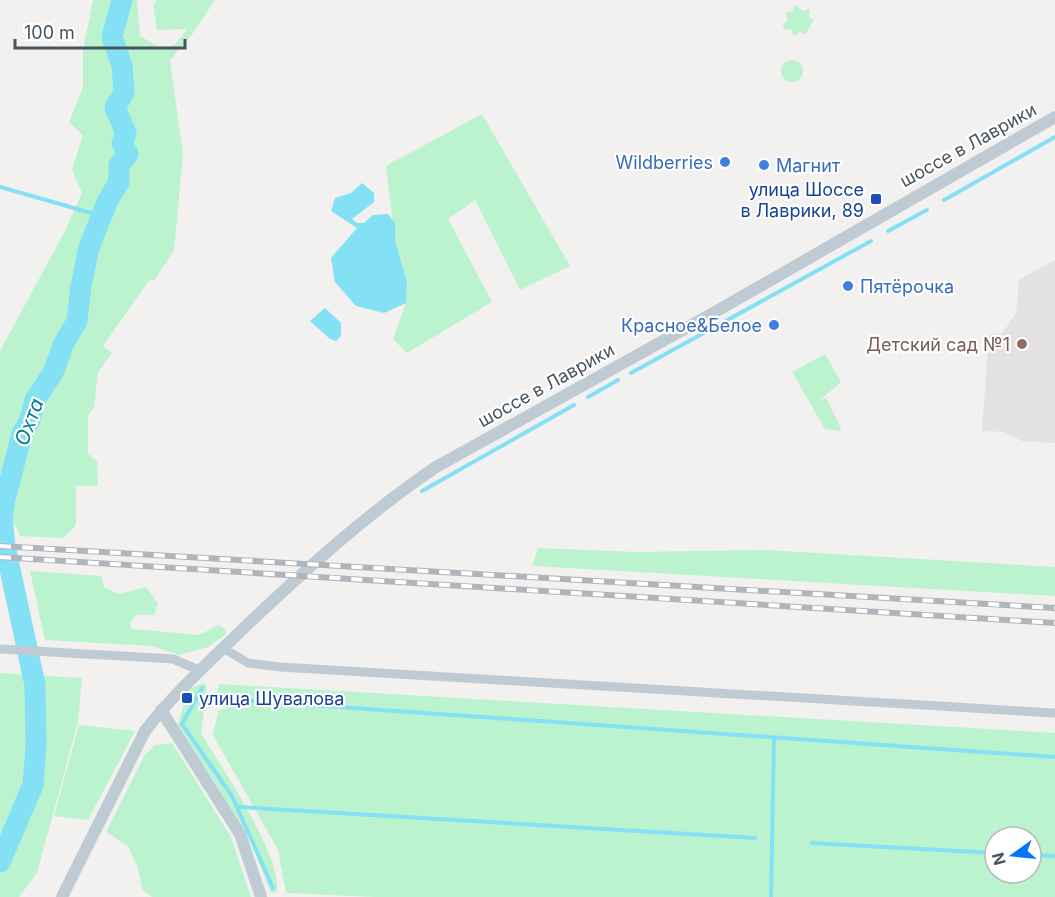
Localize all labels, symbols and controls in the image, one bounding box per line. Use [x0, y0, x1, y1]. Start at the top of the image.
scale bar [15, 12, 184, 50]
text: 100 m [24, 22, 75, 43]
street label: шоссе в Лаврики [896, 99, 1040, 191]
place label: Wildberries [616, 152, 713, 173]
marker: Wildberries [718, 155, 732, 169]
place label: Магнит [776, 155, 841, 176]
marker: Магнит [757, 158, 771, 172]
place label: улица Шоссе в Лаврики, 89 [740, 179, 864, 221]
marker: улица Шоссе в Лаврики, 89 [869, 192, 883, 206]
place label: Пятёрочка [860, 276, 954, 297]
marker: Пятёрочка [841, 279, 855, 293]
place label: Красное&Белое [621, 315, 762, 336]
marker: Красное&Белое [767, 318, 781, 332]
place label: Детский сад №1 [866, 334, 1010, 355]
marker: Детский сад №1 [1015, 337, 1029, 351]
street label: шоссе в Лаврики [474, 339, 618, 431]
water label: Охта [9, 395, 49, 449]
place label: улица Шувалова [199, 688, 344, 709]
marker: улица Шувалова [180, 691, 194, 705]
north arrow [983, 825, 1043, 885]
text: N [987, 850, 1010, 867]

